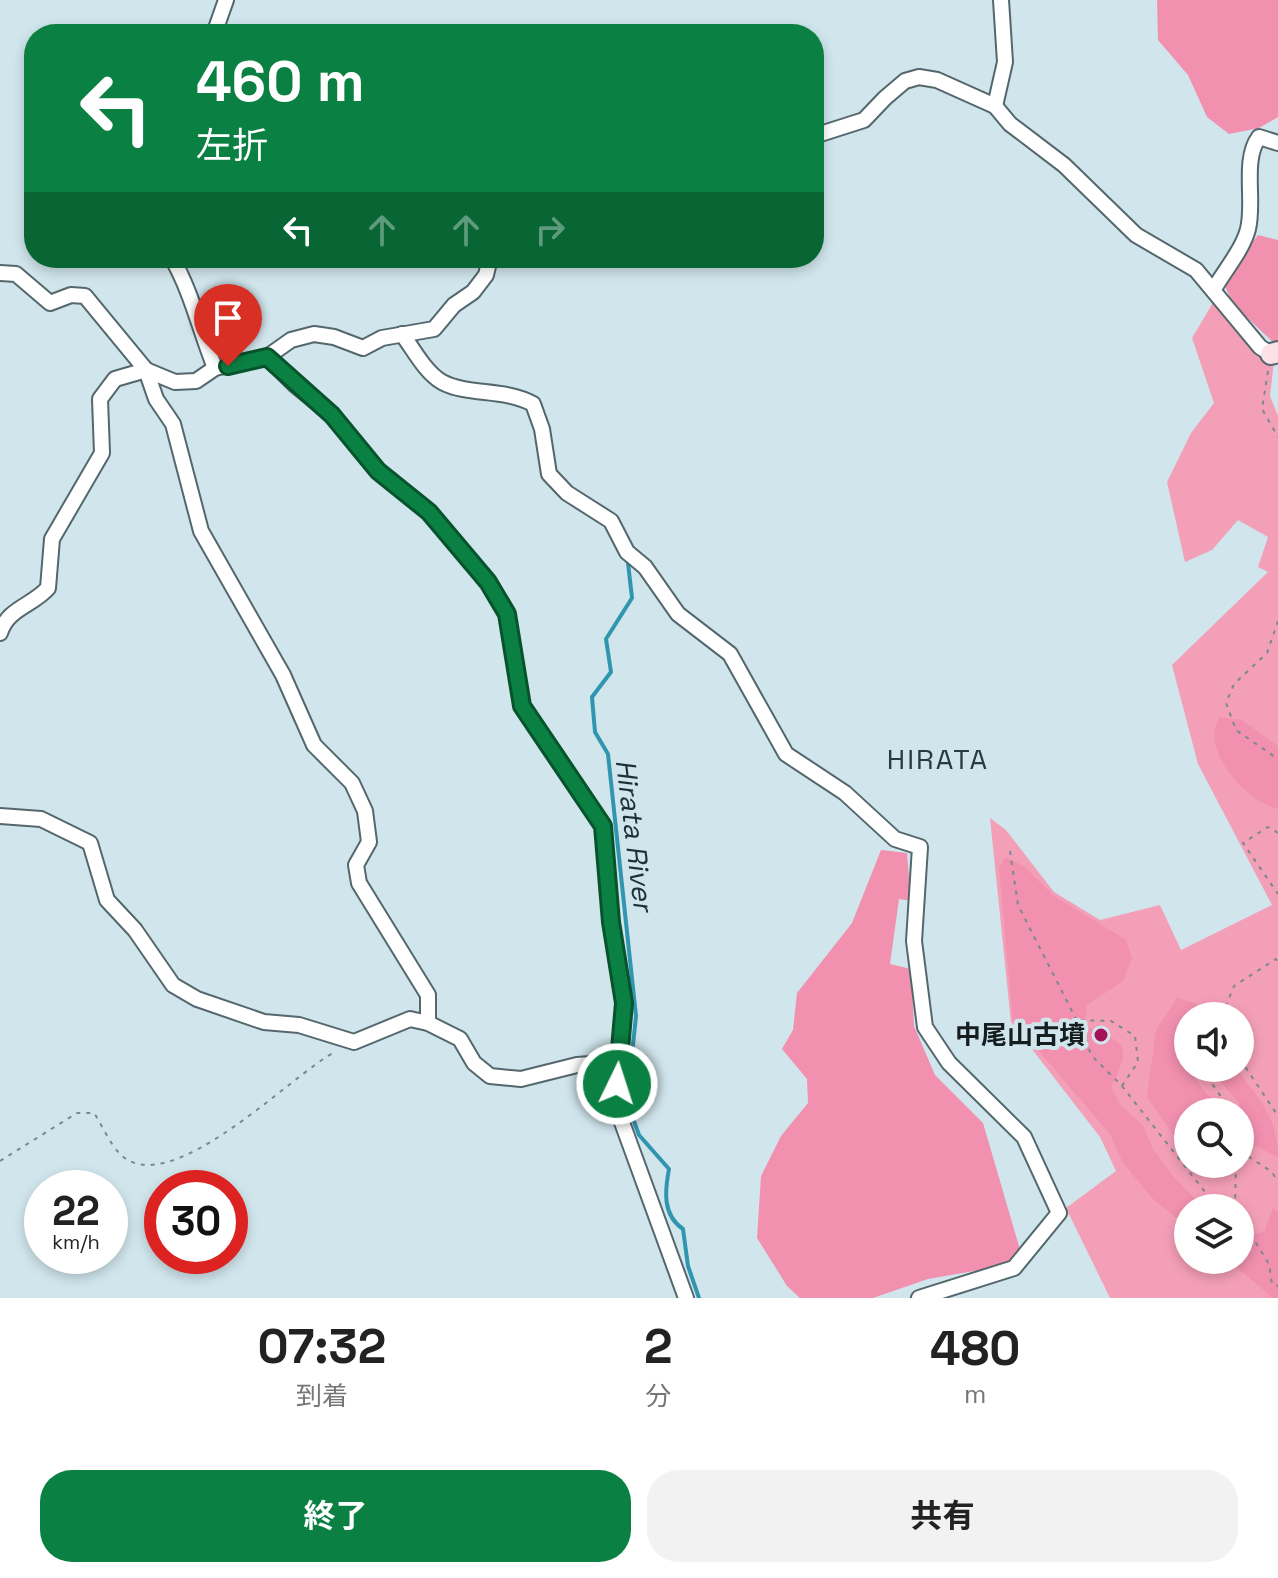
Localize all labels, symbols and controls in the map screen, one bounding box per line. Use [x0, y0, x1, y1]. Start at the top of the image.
text: 460 m [196, 46, 365, 117]
icon: left [64, 56, 168, 160]
text: 左折 [196, 123, 268, 169]
icon: left [276, 208, 320, 252]
icon: ahead [360, 208, 404, 252]
icon: ahead [444, 208, 488, 252]
icon: right [528, 208, 572, 252]
pin [194, 284, 262, 366]
icon: arrive [206, 296, 250, 340]
district label: HIRATA [887, 741, 989, 777]
water label: Hirata River [608, 757, 663, 916]
map controls [1174, 1002, 1254, 1274]
button: sound [1174, 1002, 1254, 1082]
place label: 中尾山古墳 [955, 1018, 1085, 1052]
marker: 中尾山古墳 [1092, 1026, 1110, 1044]
position arrow [575, 1042, 659, 1126]
button: search [1174, 1098, 1254, 1178]
speed limit sign: 30 [144, 1170, 248, 1274]
text: 22 [52, 1186, 100, 1237]
button: layers [1174, 1194, 1254, 1274]
text: km/h [52, 1229, 100, 1255]
text: 07:32 [258, 1316, 386, 1377]
text: 2 [644, 1316, 672, 1377]
text: 480 [930, 1318, 1020, 1379]
text: m [964, 1377, 986, 1411]
text: 到着 [296, 1379, 348, 1413]
text: 分 [645, 1379, 671, 1413]
button: 終了 [40, 1470, 631, 1562]
button: 共有 [647, 1470, 1238, 1562]

